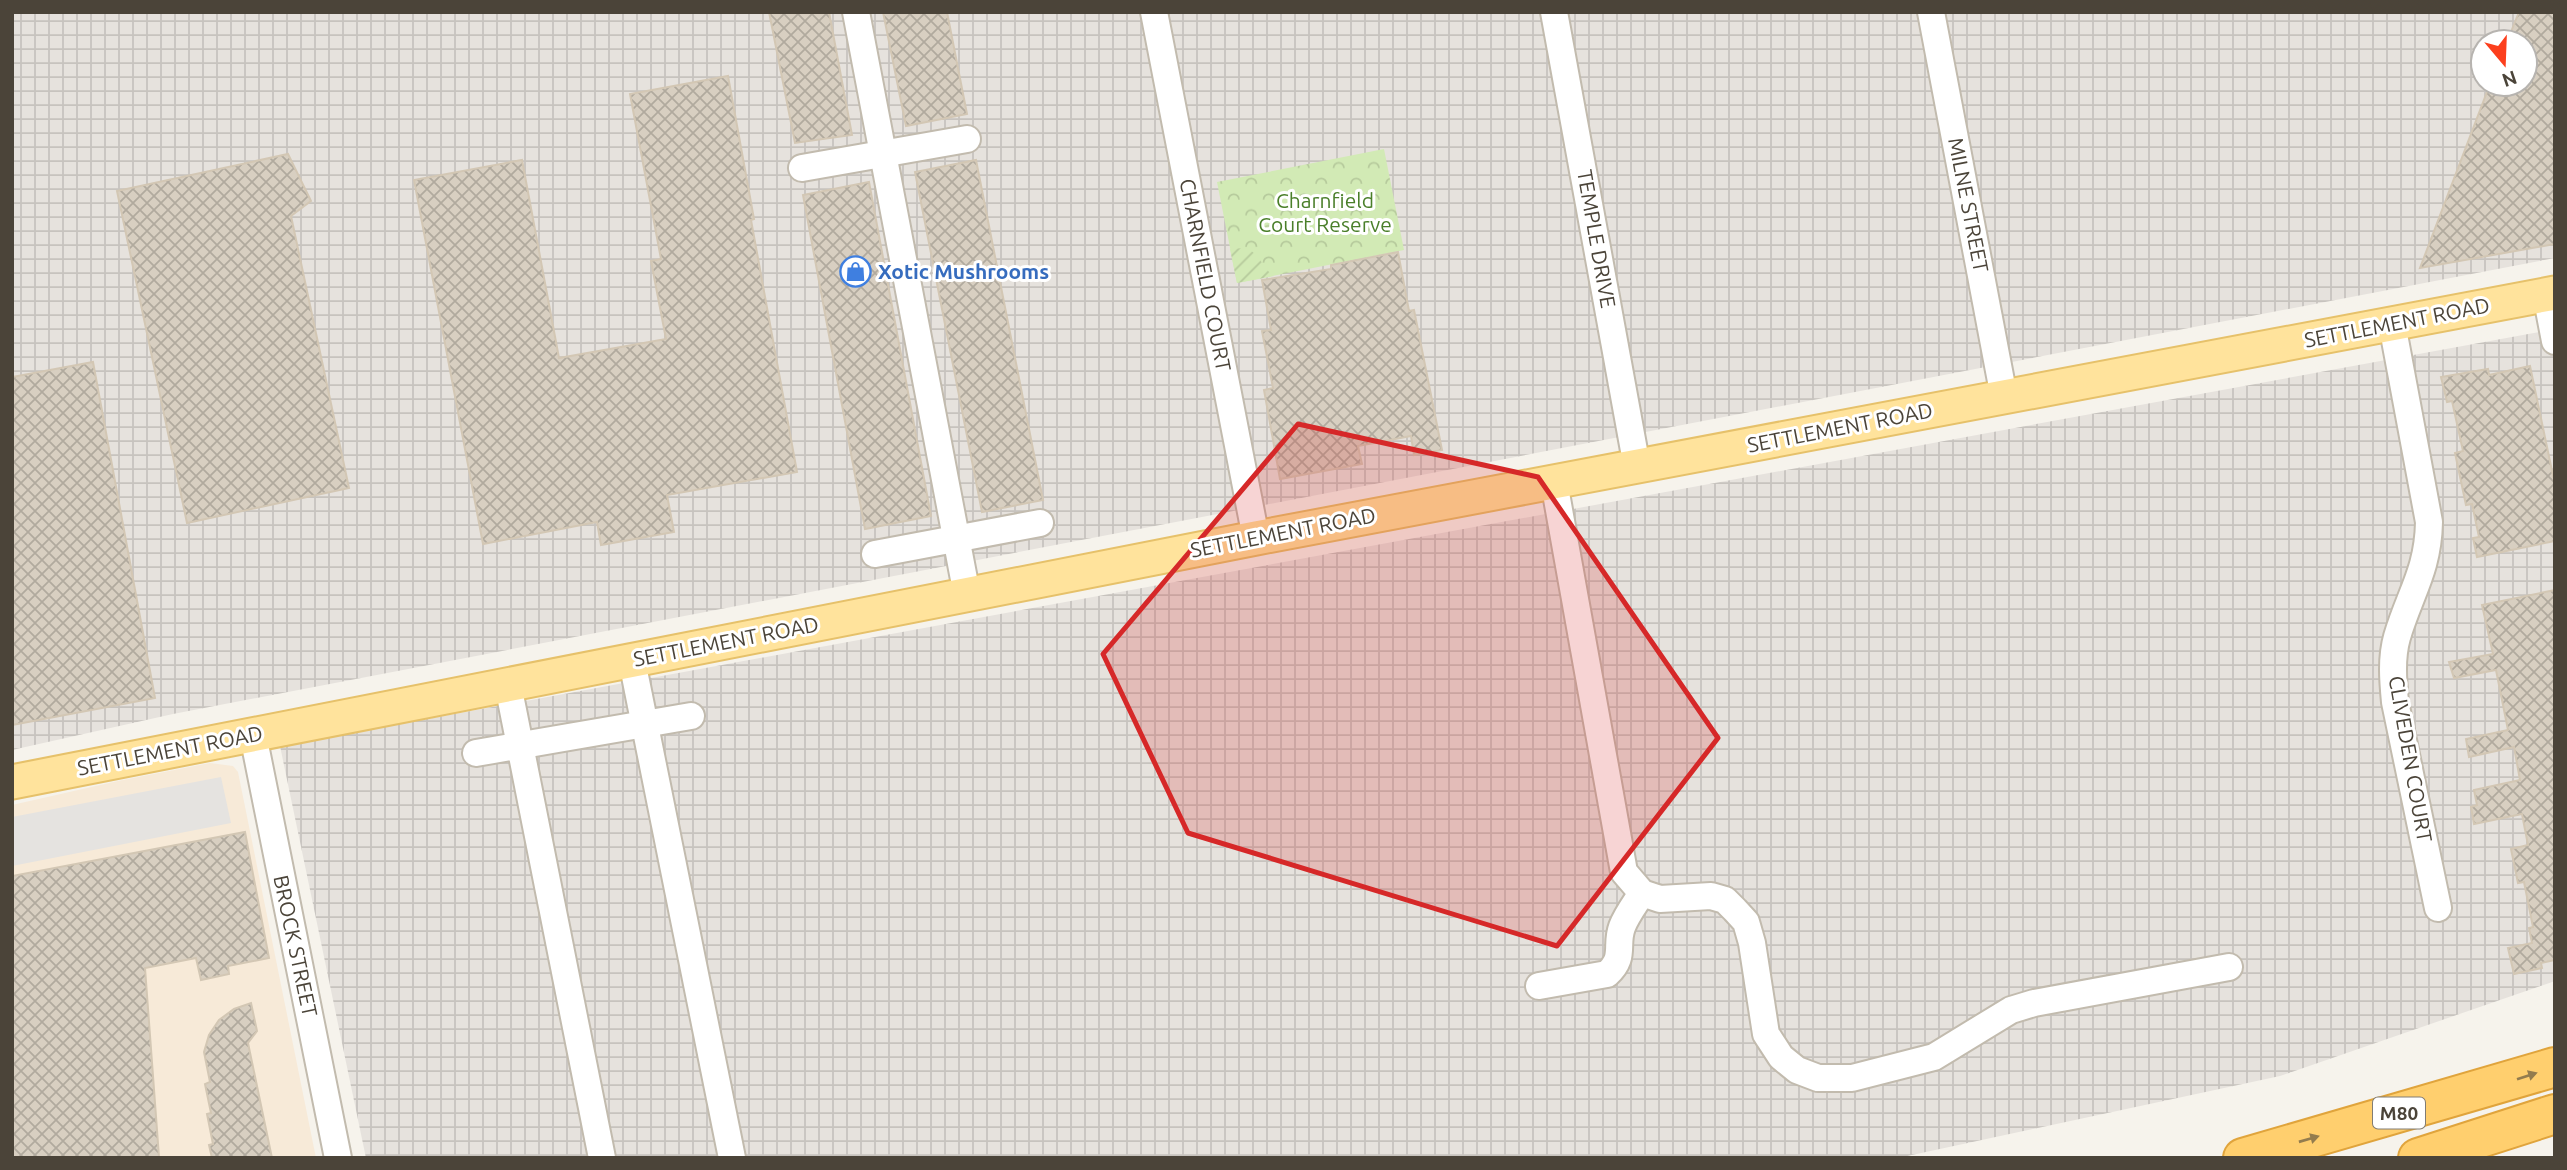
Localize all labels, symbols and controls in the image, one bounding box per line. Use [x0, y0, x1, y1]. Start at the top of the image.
north arrow [2469, 28, 2539, 98]
text: N [2499, 66, 2520, 92]
street label: MILNE STREET [1944, 135, 1994, 275]
street label: TEMPLE DRIVE [1573, 168, 1621, 310]
street label: CHARNFIELD COURT [1176, 176, 1237, 374]
park label: Charnfield Court Reserve [1258, 188, 1392, 236]
shop icon: Xotic Mushrooms [838, 255, 872, 289]
place label: Xotic Mushrooms [878, 259, 1049, 283]
street label: SETTLEMENT ROAD [2302, 292, 2491, 352]
street label: SETTLEMENT ROAD [1745, 397, 1934, 457]
street label: SETTLEMENT ROAD [1188, 502, 1377, 562]
street label: SETTLEMENT ROAD [631, 611, 820, 671]
street label: CLIVEDEN COURT [2385, 674, 2437, 844]
street label: SETTLEMENT ROAD [75, 720, 264, 780]
street label: BROCK STREET [269, 873, 323, 1019]
one-way arrow [2517, 1070, 2538, 1081]
road number: M80 [2373, 1098, 2425, 1128]
one-way arrow [2298, 1133, 2320, 1144]

